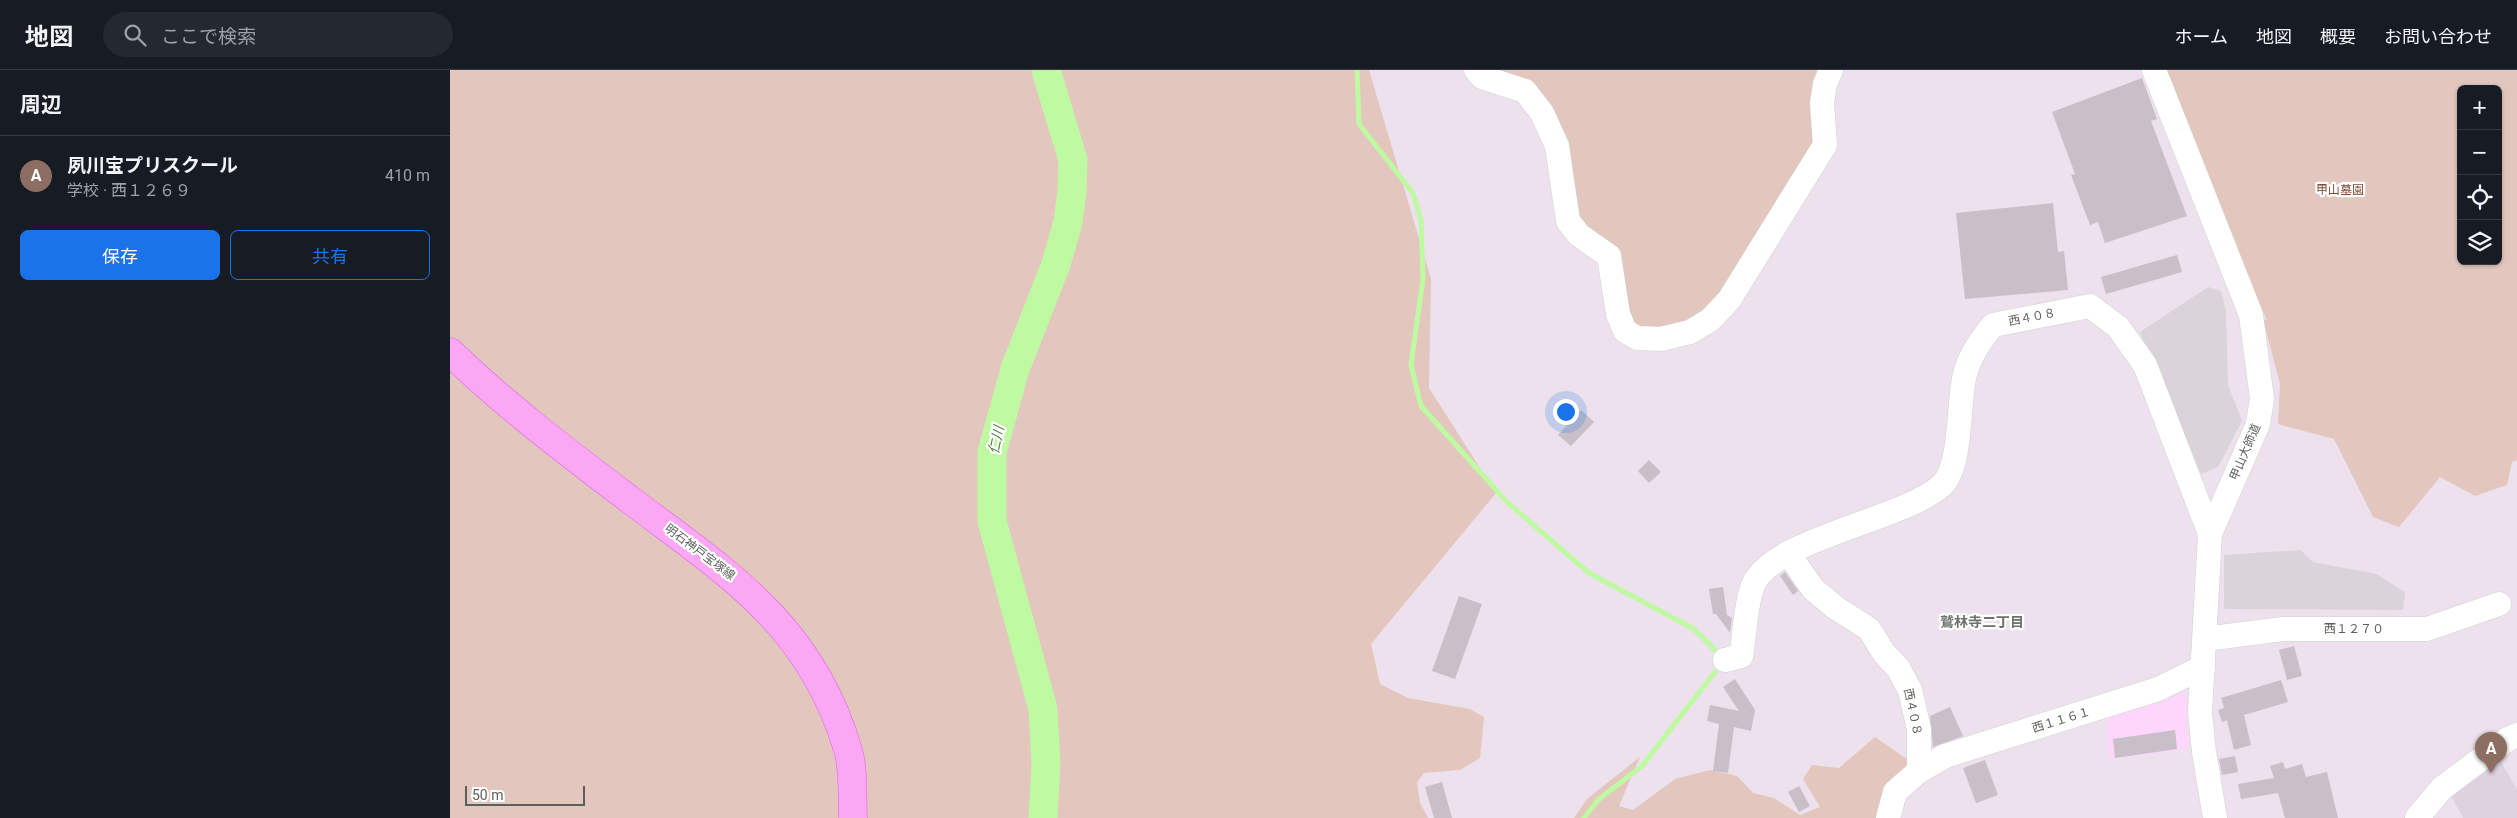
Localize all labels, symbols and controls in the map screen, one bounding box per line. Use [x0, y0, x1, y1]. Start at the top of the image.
search box [103, 12, 453, 57]
icon: search [121, 21, 149, 49]
text: 地図 [25, 23, 73, 51]
text: ここで検索 [161, 25, 256, 48]
text: ホーム [2175, 26, 2228, 47]
text: 地図 [2256, 26, 2292, 47]
text: 概要 [2320, 26, 2356, 47]
text: お問い合わせ [2384, 26, 2492, 47]
map controls [2457, 85, 2502, 265]
button: + [2457, 85, 2502, 130]
text: 周辺 [20, 93, 62, 117]
button: − [2457, 130, 2502, 175]
text: 夙川宝プリスクール [67, 154, 238, 177]
text: A [31, 166, 41, 185]
text: 410 m [385, 166, 430, 185]
button: locate [2457, 175, 2502, 220]
text: 学校 · 西１２６９ [67, 181, 191, 200]
park label: 甲山墓園 [2316, 183, 2364, 197]
button: layers [2457, 220, 2502, 265]
button: 保存 [20, 230, 220, 280]
button: 共有 [230, 230, 430, 280]
street label: 西４０８ [2007, 306, 2057, 328]
your location [1553, 399, 1579, 425]
street label: 甲山大師道 [2227, 422, 2263, 482]
water label: 仁川 [985, 423, 1007, 455]
street label: 明石神戸宝塚線 [662, 521, 738, 583]
district label: 鷲林寺二丁目 [1940, 614, 2024, 630]
street label: 西１２７０ [2324, 622, 2384, 636]
street label: 西４０８ [1901, 687, 1925, 737]
street label: 西１１６１ [2030, 705, 2092, 735]
pin: A [2475, 732, 2507, 773]
scale bar [465, 783, 585, 806]
text: 50 m [472, 787, 504, 803]

